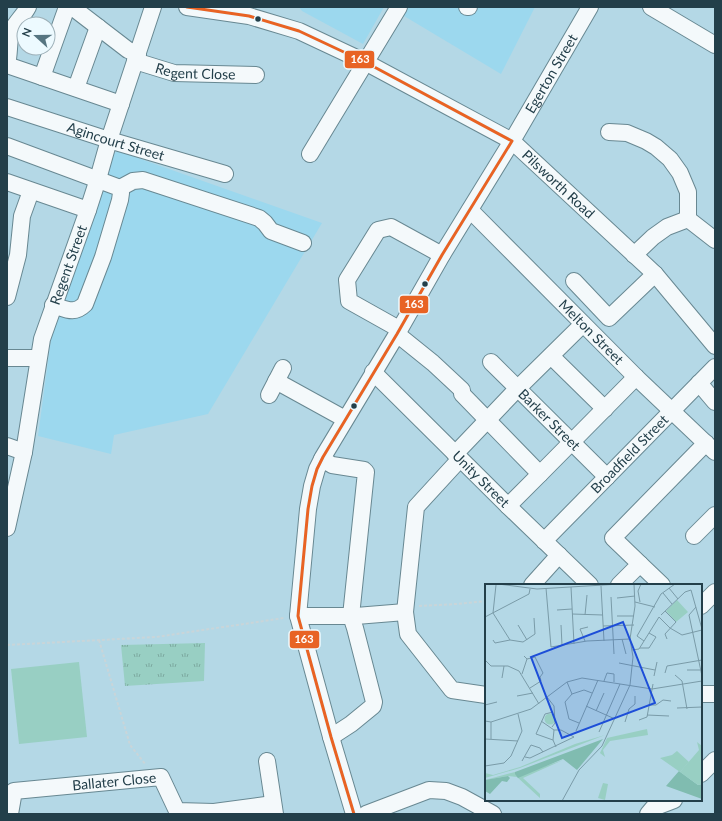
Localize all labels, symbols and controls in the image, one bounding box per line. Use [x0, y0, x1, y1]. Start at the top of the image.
unlabelled marker [253, 14, 263, 24]
north arrow [16, 16, 56, 56]
text: N [19, 26, 34, 39]
street label: Egerton Street [521, 31, 581, 116]
line badge: 163 [344, 50, 375, 69]
text: 163 [350, 52, 370, 65]
street label: Regent Close [153, 59, 236, 82]
street label: Agincourt Street [65, 118, 166, 164]
street label: Pilsworth Road [519, 146, 598, 222]
street label: Regent Street [46, 222, 90, 307]
unlabelled marker [420, 279, 430, 289]
line badge: 163 [399, 295, 429, 314]
street label: Melton Street [556, 296, 628, 368]
text: 163 [404, 297, 424, 310]
street label: Barker Street [515, 385, 584, 454]
unlabelled marker [349, 401, 359, 411]
street label: Broadfield Street [587, 411, 672, 497]
street label: Unity Street [449, 447, 513, 511]
inset map [485, 584, 702, 801]
line badge: 163 [289, 630, 320, 649]
text: 163 [294, 632, 314, 645]
street label: Ballater Close [71, 769, 157, 793]

